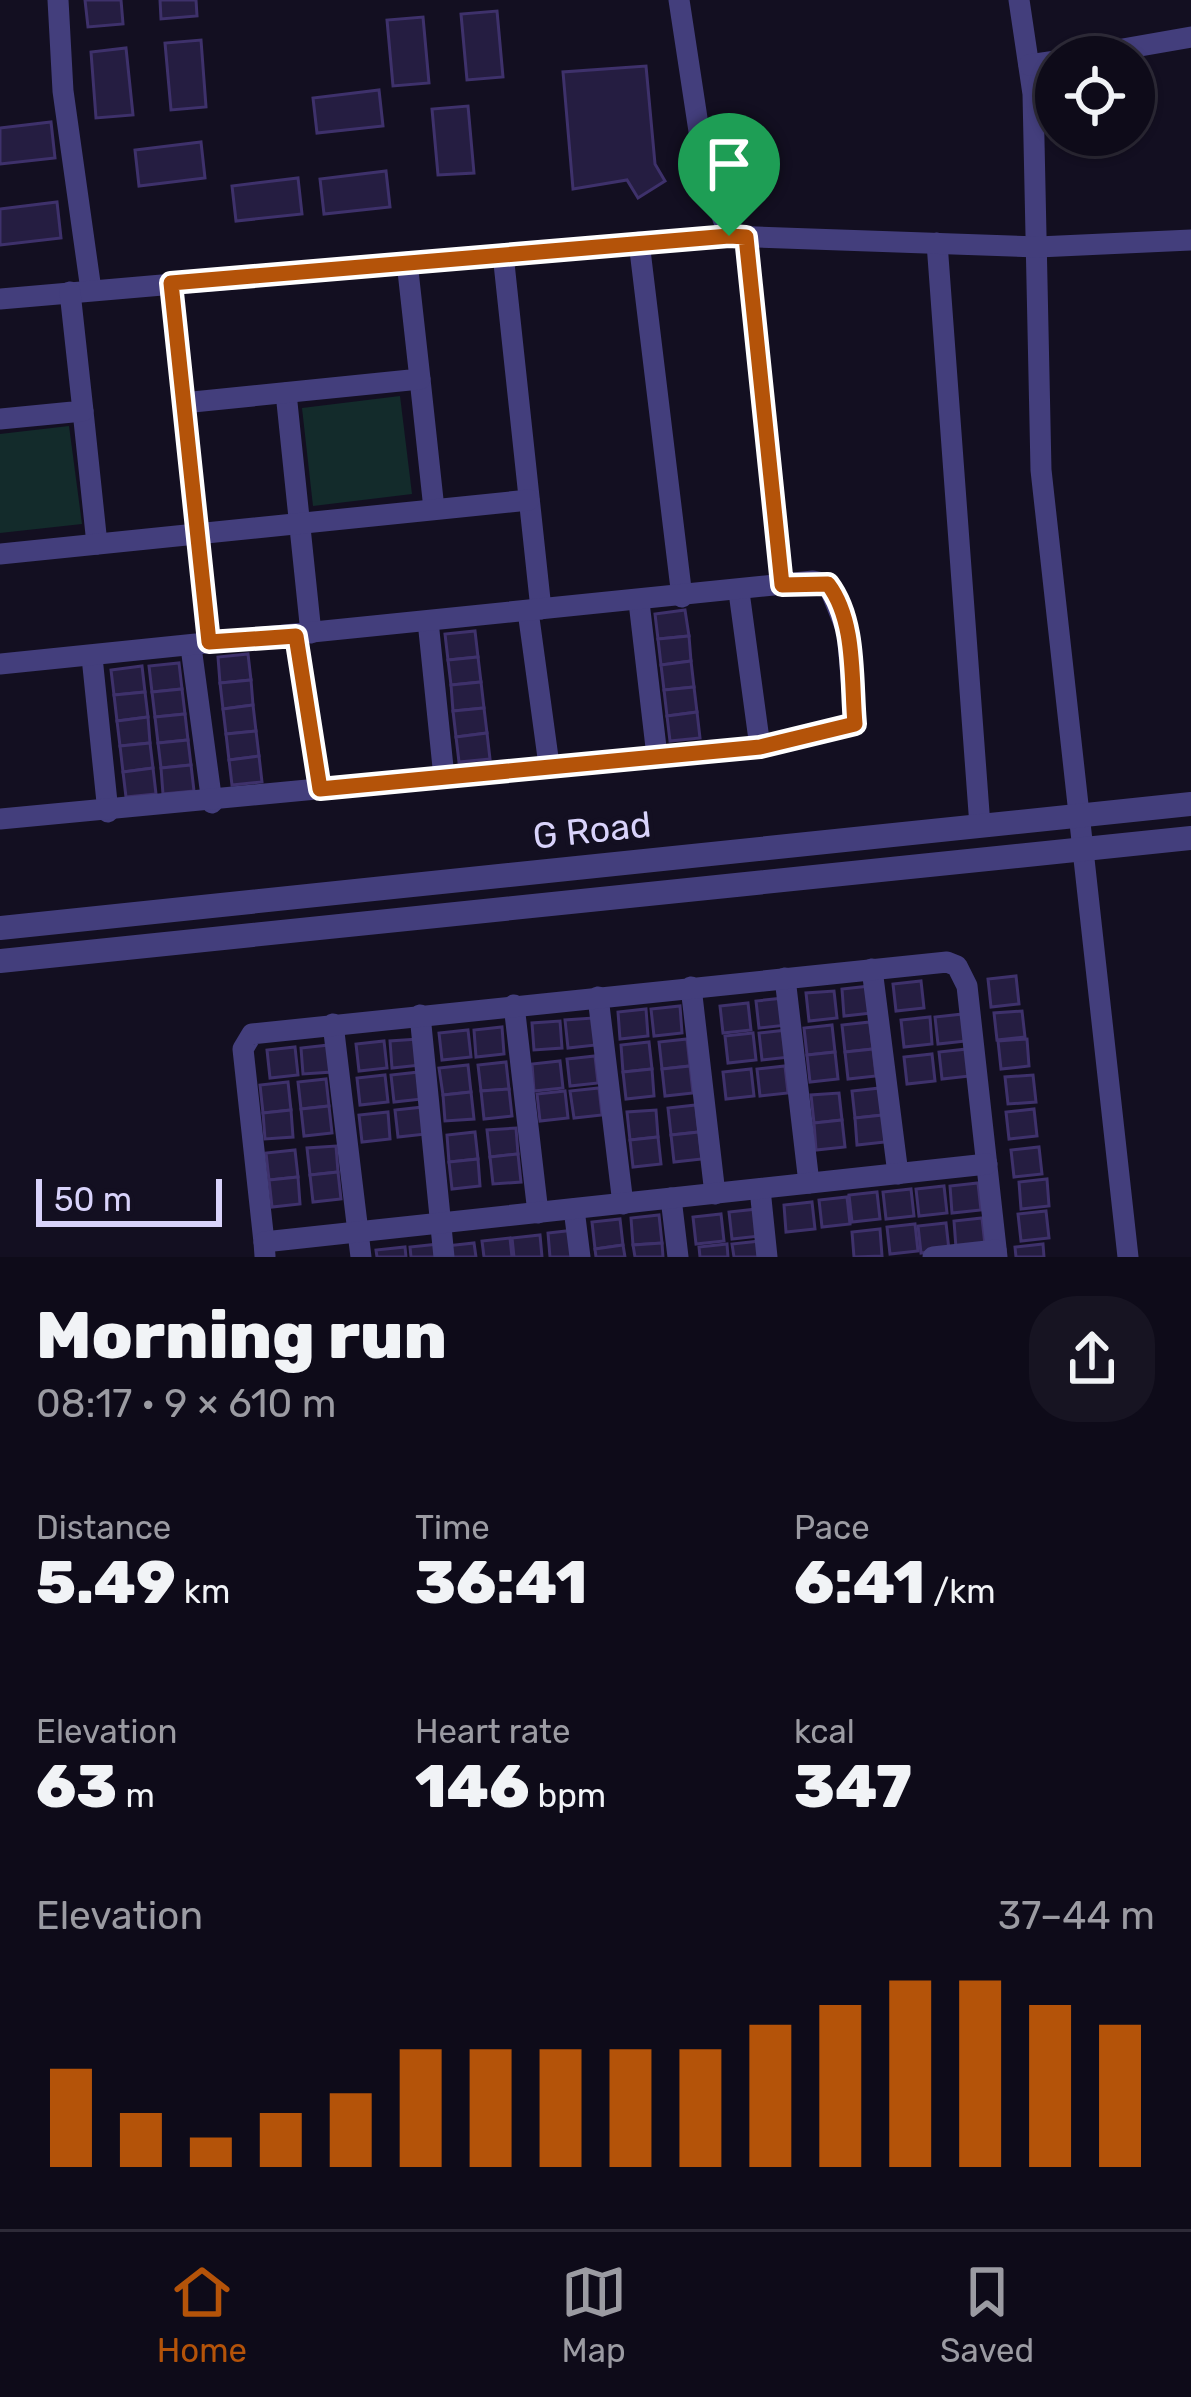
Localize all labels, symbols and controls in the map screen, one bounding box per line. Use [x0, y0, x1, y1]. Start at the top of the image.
map controls [1035, 36, 1155, 156]
button: locate [1035, 36, 1155, 156]
pin [678, 113, 780, 236]
icon: arrive [696, 131, 762, 197]
street label: G Road [531, 802, 653, 858]
scale bar [36, 1173, 222, 1226]
text: 50 m [54, 1180, 132, 1219]
text: Morning run [36, 1296, 447, 1375]
button: share [1029, 1296, 1155, 1422]
text: 08:17 · 9 × 610 m [36, 1381, 337, 1427]
text: Distance [36, 1508, 171, 1547]
text: Time [415, 1508, 490, 1547]
text: Pace [794, 1508, 870, 1547]
text: 5.49 [36, 1547, 176, 1618]
text: 36:41 [415, 1547, 587, 1618]
text: 6:41 [794, 1547, 925, 1618]
text: km [176, 1572, 230, 1611]
text: /km [925, 1572, 996, 1611]
text: Elevation [36, 1712, 177, 1751]
text: Heart rate [415, 1712, 571, 1751]
text: kcal [794, 1712, 855, 1751]
text: 63 [36, 1751, 117, 1822]
text: 146 [415, 1751, 529, 1822]
text: 347 [794, 1751, 912, 1822]
text: m [117, 1776, 155, 1815]
text: bpm [529, 1776, 606, 1815]
text: Elevation [36, 1893, 203, 1939]
text: 37–44 m [998, 1893, 1155, 1939]
tab: Home [157, 2259, 247, 2370]
tab: Map [561, 2259, 627, 2370]
tab: Saved [940, 2259, 1034, 2370]

